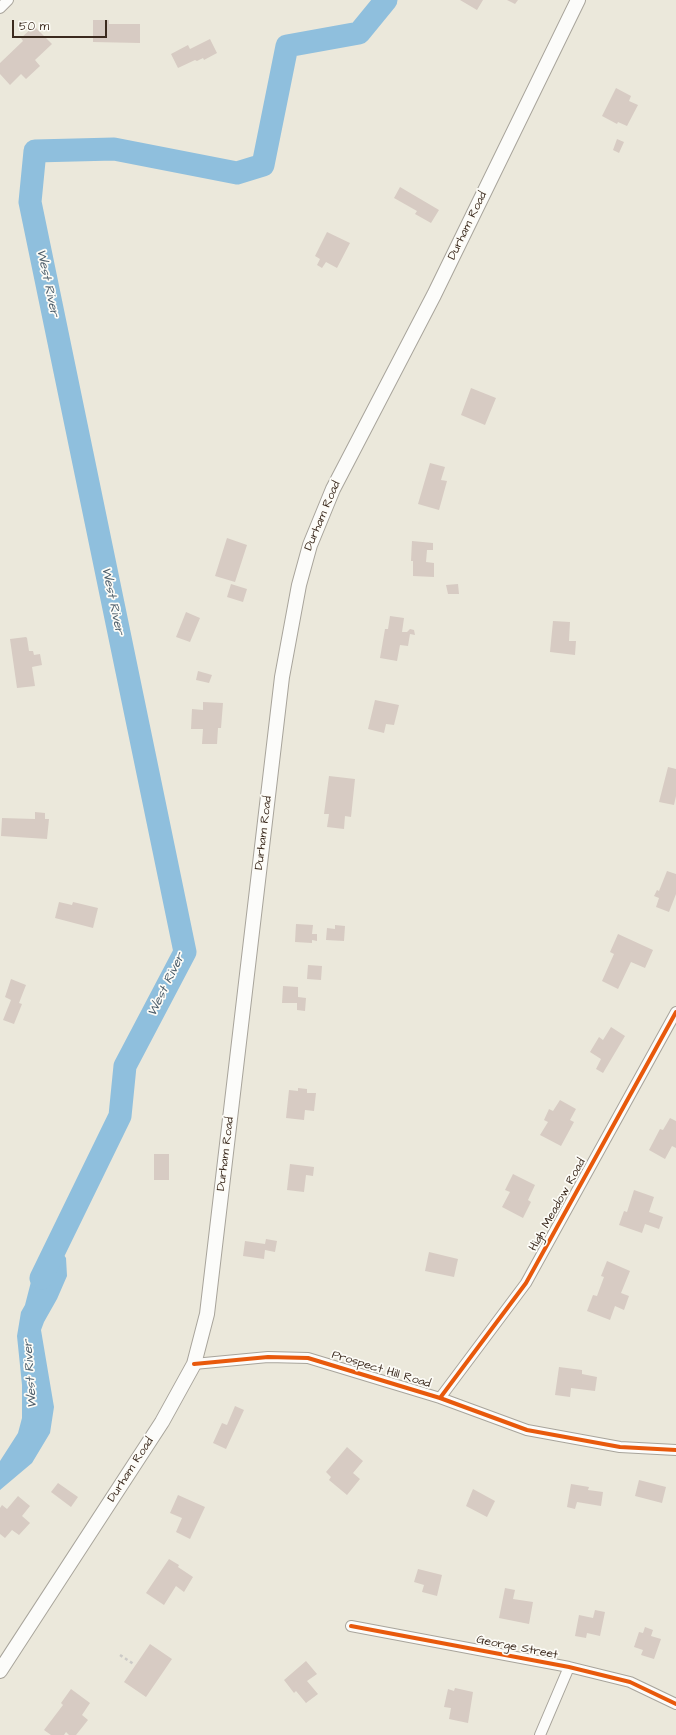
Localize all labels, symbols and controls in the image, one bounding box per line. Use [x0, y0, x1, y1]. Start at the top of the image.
scale bar [14, 12, 109, 38]
text: 50 m [19, 18, 49, 35]
street label: Durham Road [445, 189, 491, 263]
water label: West River [32, 248, 62, 318]
street label: Durham Road [302, 479, 344, 553]
water label: West River [97, 566, 127, 636]
street label: Durham Road [252, 795, 276, 871]
water label: West River [145, 951, 189, 1019]
street label: Durham Road [214, 1116, 238, 1192]
street label: High Meadow Road [527, 1156, 589, 1254]
water label: West River [21, 1339, 41, 1409]
street label: Prospect Hill Road [330, 1348, 432, 1392]
street label: Durham Road [105, 1435, 157, 1505]
street label: George Street [475, 1633, 559, 1663]

